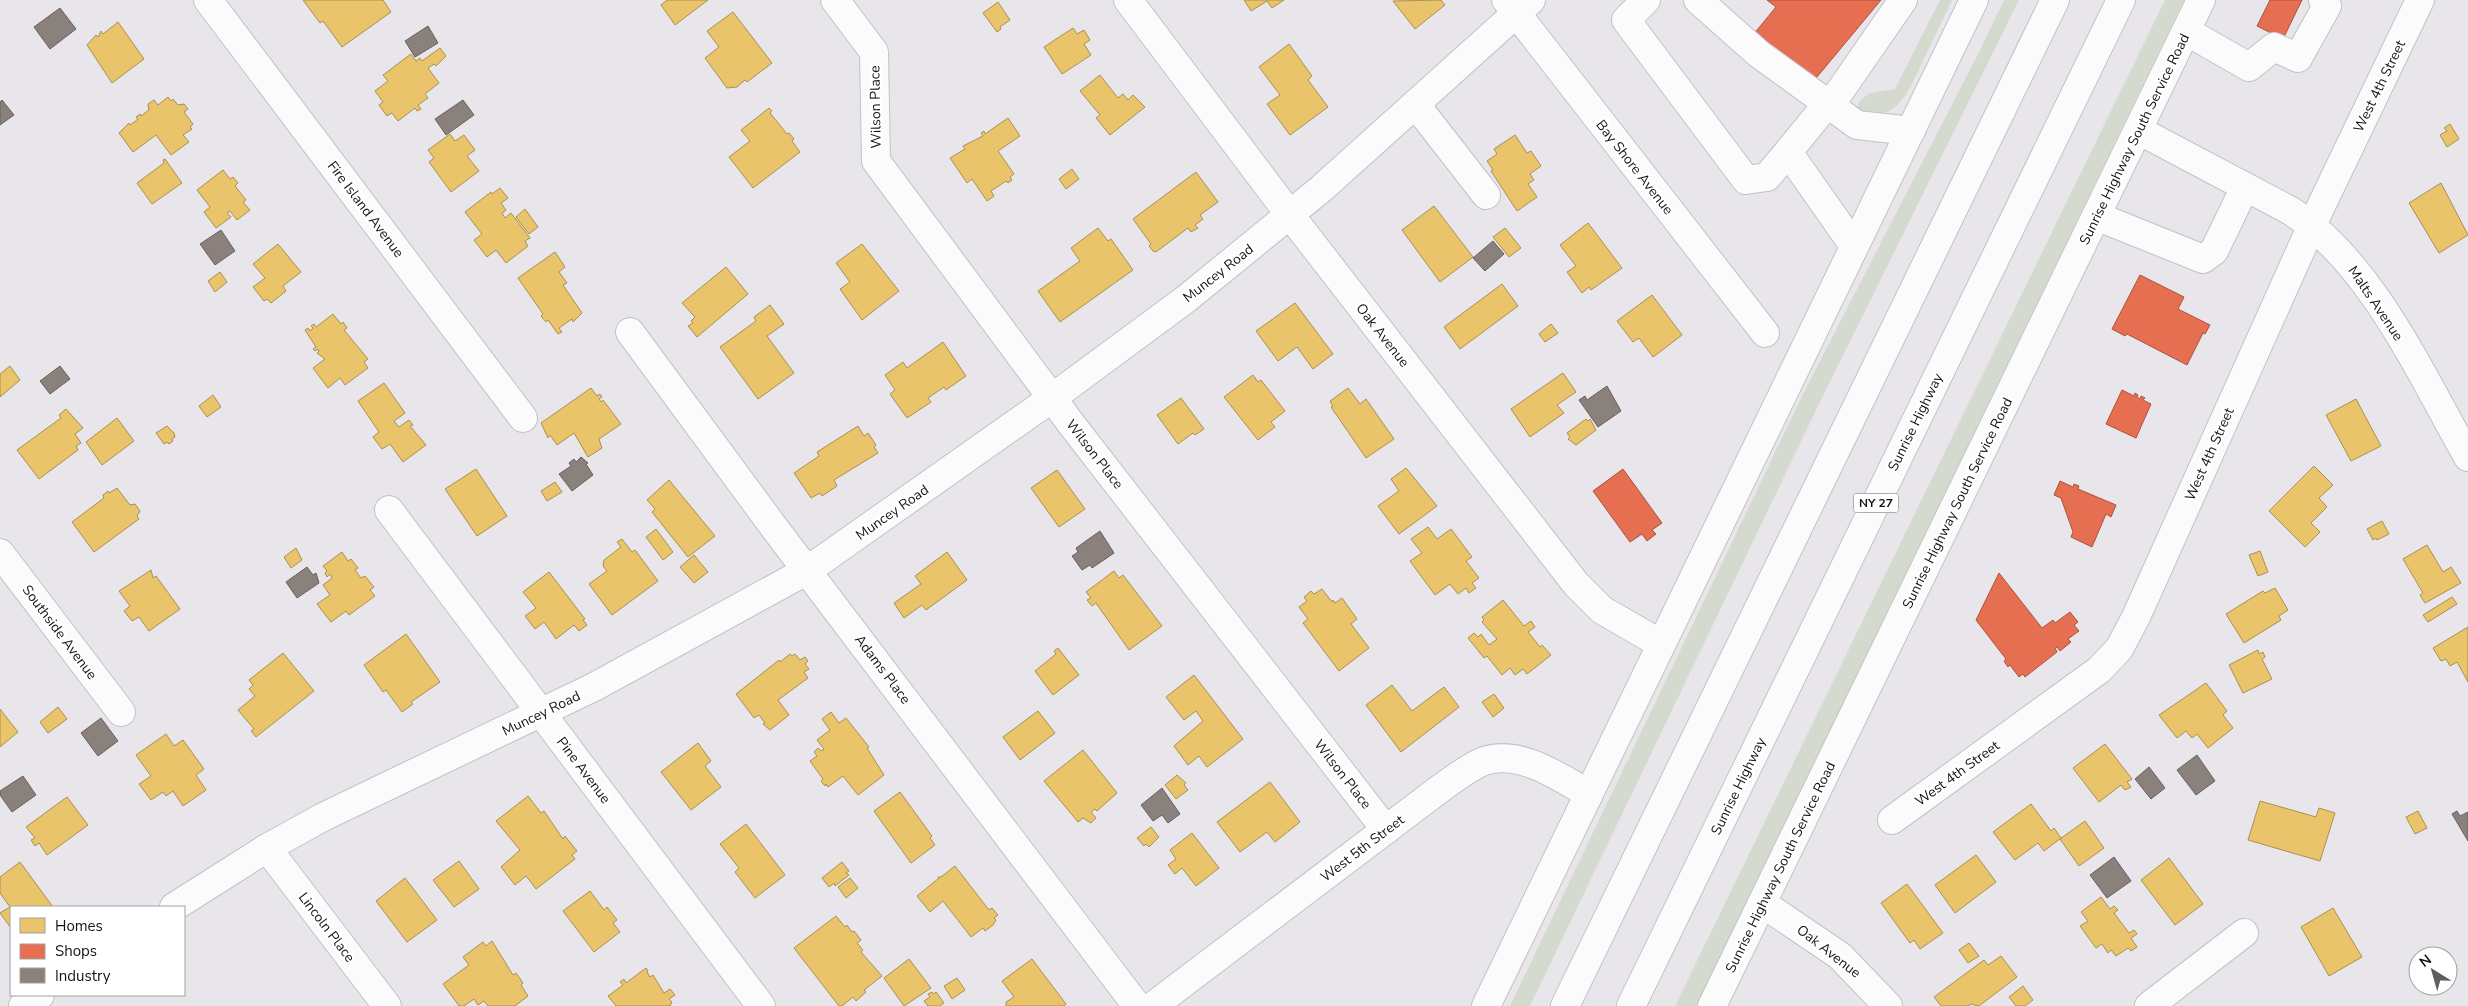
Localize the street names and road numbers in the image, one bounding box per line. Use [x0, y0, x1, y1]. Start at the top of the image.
street label: Sunrise Highway South Service Road [2075, 30, 2194, 248]
street label: West 4th Street [2349, 37, 2410, 135]
street label: Wilson Place [865, 65, 886, 149]
street label: Bay Shore Avenue [1592, 116, 1678, 219]
street label: Fire Island Avenue [323, 157, 408, 261]
street label: Muncey Road [1179, 240, 1258, 307]
street label: Malts Avenue [2344, 262, 2408, 344]
street label: Oak Avenue [1352, 299, 1414, 371]
street label: Sunrise Highway [1884, 369, 1948, 474]
street label: Sunrise Highway South Service Road [1898, 394, 2017, 612]
street label: West 4th Street [2180, 404, 2239, 504]
street label: Wilson Place [1062, 416, 1128, 493]
street label: Muncey Road [852, 480, 932, 545]
road number: NY 27 [1854, 493, 1898, 512]
street label: Southside Avenue [18, 581, 101, 684]
street label: Adams Place [850, 631, 915, 708]
street label: Muncey Road [499, 686, 584, 741]
street label: Pine Avenue [552, 733, 615, 807]
street label: Sunrise Highway [1707, 733, 1771, 838]
street label: Wilson Place [1310, 736, 1376, 813]
street label: West 4th Street [1911, 736, 2004, 811]
street label: Sunrise Highway South Service Road [1721, 758, 1840, 976]
street label: West 5th Street [1317, 811, 1408, 886]
street label: Lincoln Place [294, 889, 359, 966]
street label: Oak Avenue [1793, 920, 1865, 982]

